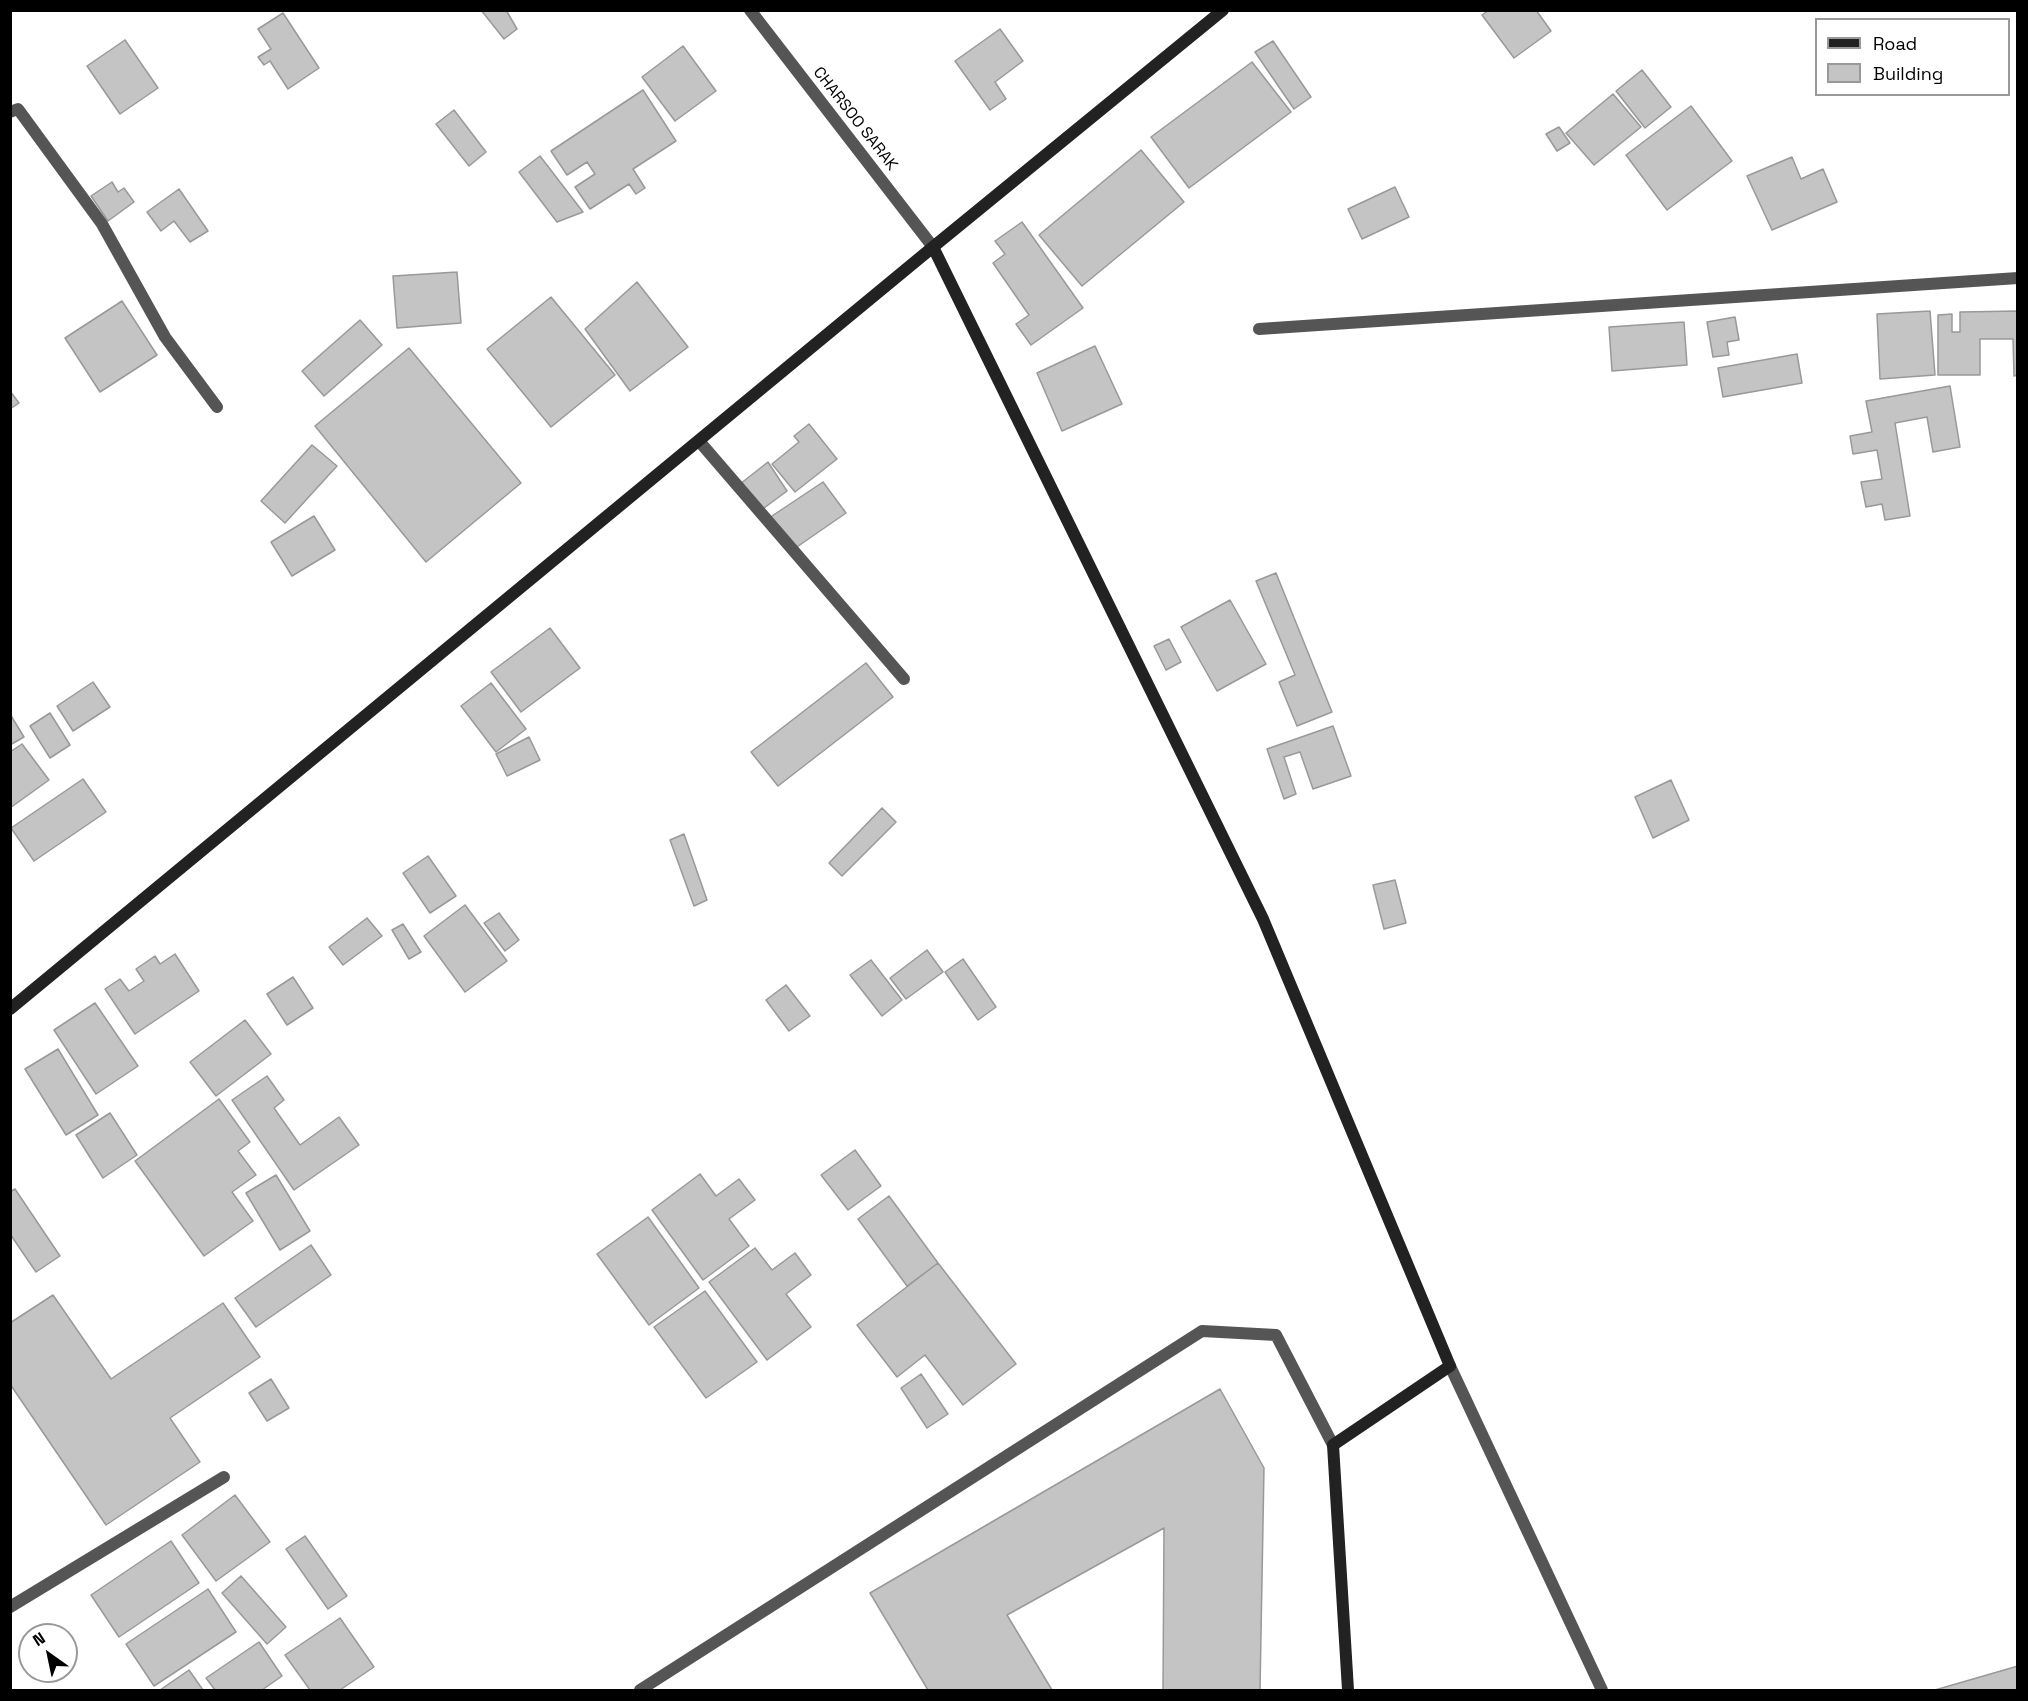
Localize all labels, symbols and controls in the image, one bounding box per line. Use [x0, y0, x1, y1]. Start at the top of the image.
legend [1815, 18, 2010, 96]
text: Road [1873, 32, 1917, 55]
text: Building [1873, 62, 1943, 85]
street label: CHARSOO SARAK [809, 63, 901, 175]
north arrow [18, 1623, 78, 1683]
text: N [29, 1627, 49, 1651]

